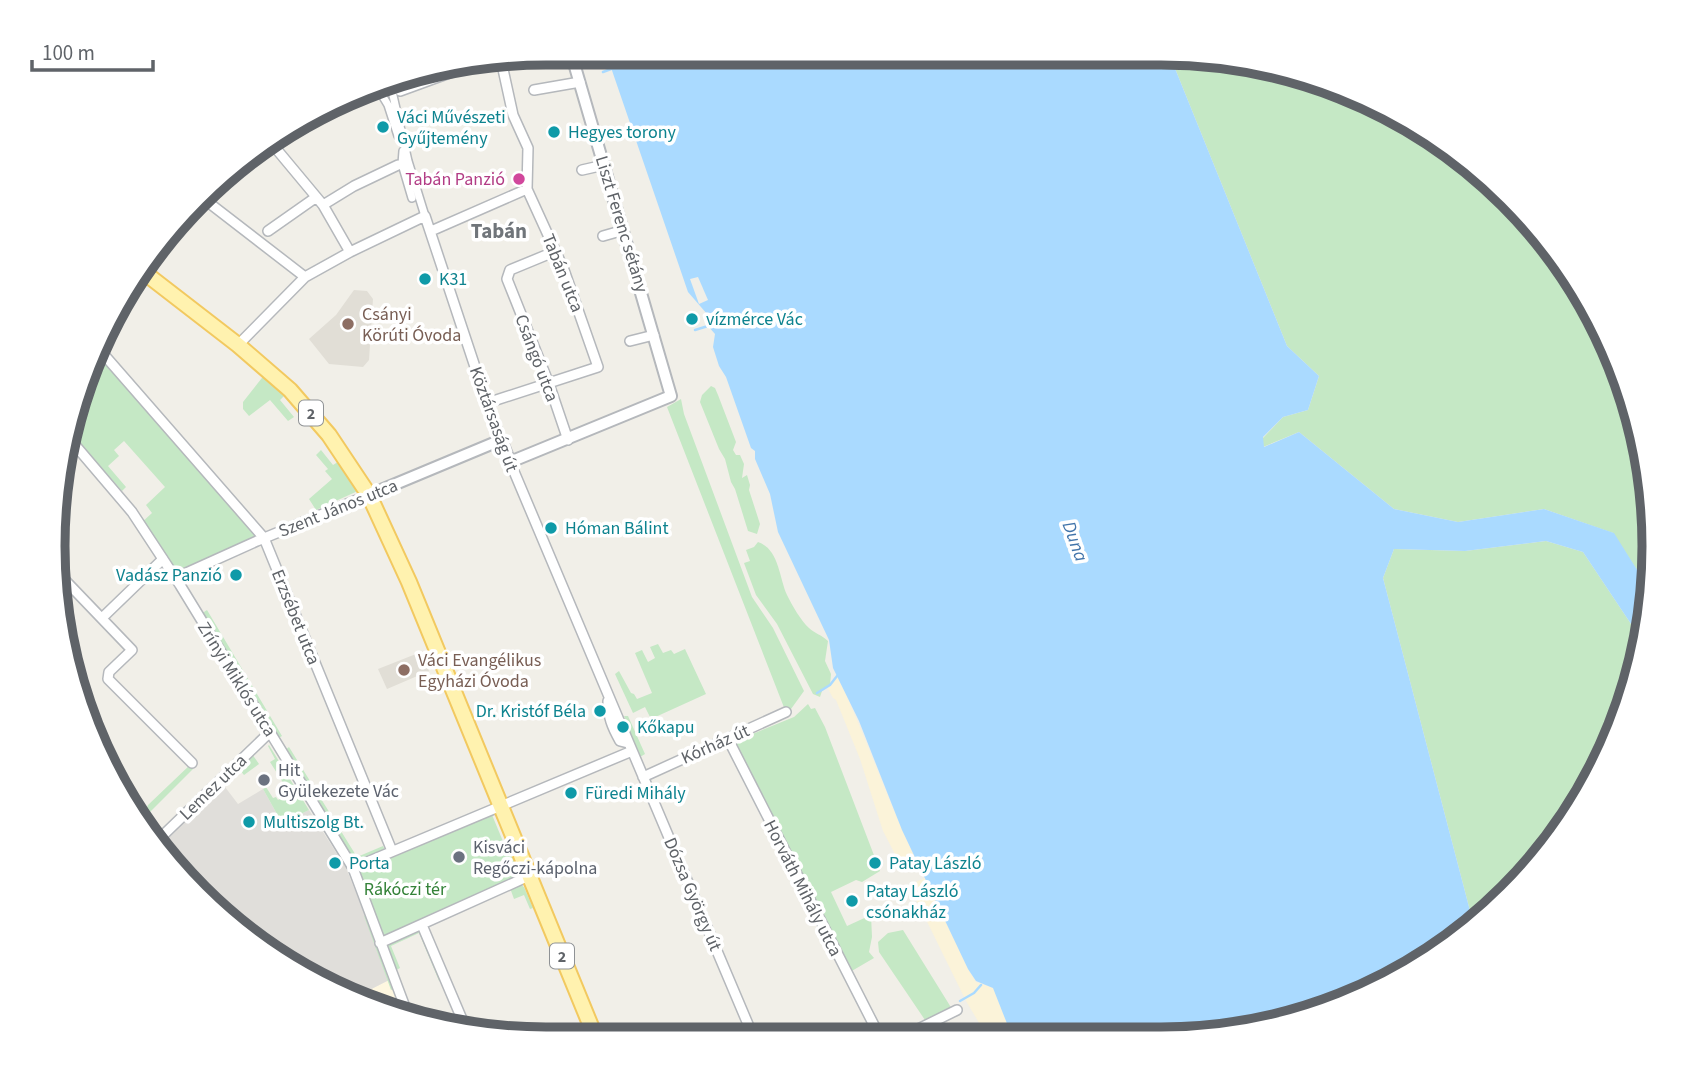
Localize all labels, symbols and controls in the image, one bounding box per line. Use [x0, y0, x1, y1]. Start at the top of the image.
scale bar [32, 28, 152, 72]
text: 100 m [42, 38, 95, 68]
place label: Váci Művészeti Gyűjtemény [397, 105, 506, 151]
marker: Váci Művészeti Gyűjtemény [375, 119, 391, 135]
place label: Hegyes torony [568, 120, 676, 145]
marker: Hegyes torony [546, 124, 562, 140]
street label: Liszt Ferenc sétány [589, 153, 654, 296]
place label: Tabán Panzió [405, 167, 505, 192]
marker: Tabán Panzió [511, 171, 527, 187]
district label: Tabán [471, 216, 527, 246]
street label: Tabán utca [536, 230, 590, 316]
place label: K31 [439, 267, 467, 292]
marker: K31 [417, 271, 433, 287]
place label: Csányi Körúti Óvoda [362, 302, 461, 348]
place label: vízmérce Vác [706, 307, 803, 332]
street label: Csángó utca [508, 311, 565, 405]
marker: vízmérce Vác [684, 311, 700, 327]
marker: Csányi Körúti Óvoda [340, 316, 356, 332]
street label: Köztársaság út [463, 363, 524, 475]
road number: 2 [299, 400, 323, 426]
street label: Szent János utca [275, 473, 402, 544]
place label: Hóman Bálint [565, 516, 669, 541]
water label: Duna [1055, 517, 1094, 566]
marker: Hóman Bálint [543, 520, 559, 536]
place label: Vadász Panzió [116, 563, 222, 588]
street label: Erzsébet utca [265, 566, 326, 669]
marker: Vadász Panzió [228, 567, 244, 583]
street label: Zrínyi Miklós utca [191, 617, 282, 742]
place label: Váci Evangélikus Egyházi Óvoda [418, 648, 541, 694]
marker: Váci Evangélikus Egyházi Óvoda [396, 662, 412, 678]
place label: Dr. Kristóf Béla [476, 699, 586, 724]
marker: Dr. Kristóf Béla [592, 703, 608, 719]
place label: Kőkapu [637, 715, 695, 740]
street label: Kórház út [677, 718, 753, 771]
marker: Kőkapu [615, 719, 631, 735]
street label: Lemez utca [174, 749, 253, 826]
place label: Hit Gyülekezete Vác [278, 758, 399, 804]
marker: Hit Gyülekezete Vác [256, 772, 272, 788]
place label: Füredi Mihály [585, 781, 686, 806]
marker: Füredi Mihály [563, 785, 579, 801]
place label: Multiszolg Bt. [263, 810, 364, 835]
marker: Multiszolg Bt. [241, 814, 257, 830]
street label: Horváth Mihály utca [757, 816, 848, 961]
street label: Dózsa György út [657, 834, 728, 955]
place label: Kisváci Regőczi-kápolna [473, 835, 597, 881]
marker: Kisváci Regőczi-kápolna [451, 849, 467, 865]
place label: Porta [349, 851, 390, 876]
place label: Patay László [889, 851, 981, 876]
marker: Porta [327, 855, 343, 871]
marker: Patay László [867, 855, 883, 871]
park label: Rákóczi tér [364, 877, 447, 902]
place label: Patay László csónakház [866, 879, 958, 925]
marker: Patay László csónakház [844, 893, 860, 909]
road number: 2 [550, 944, 574, 968]

